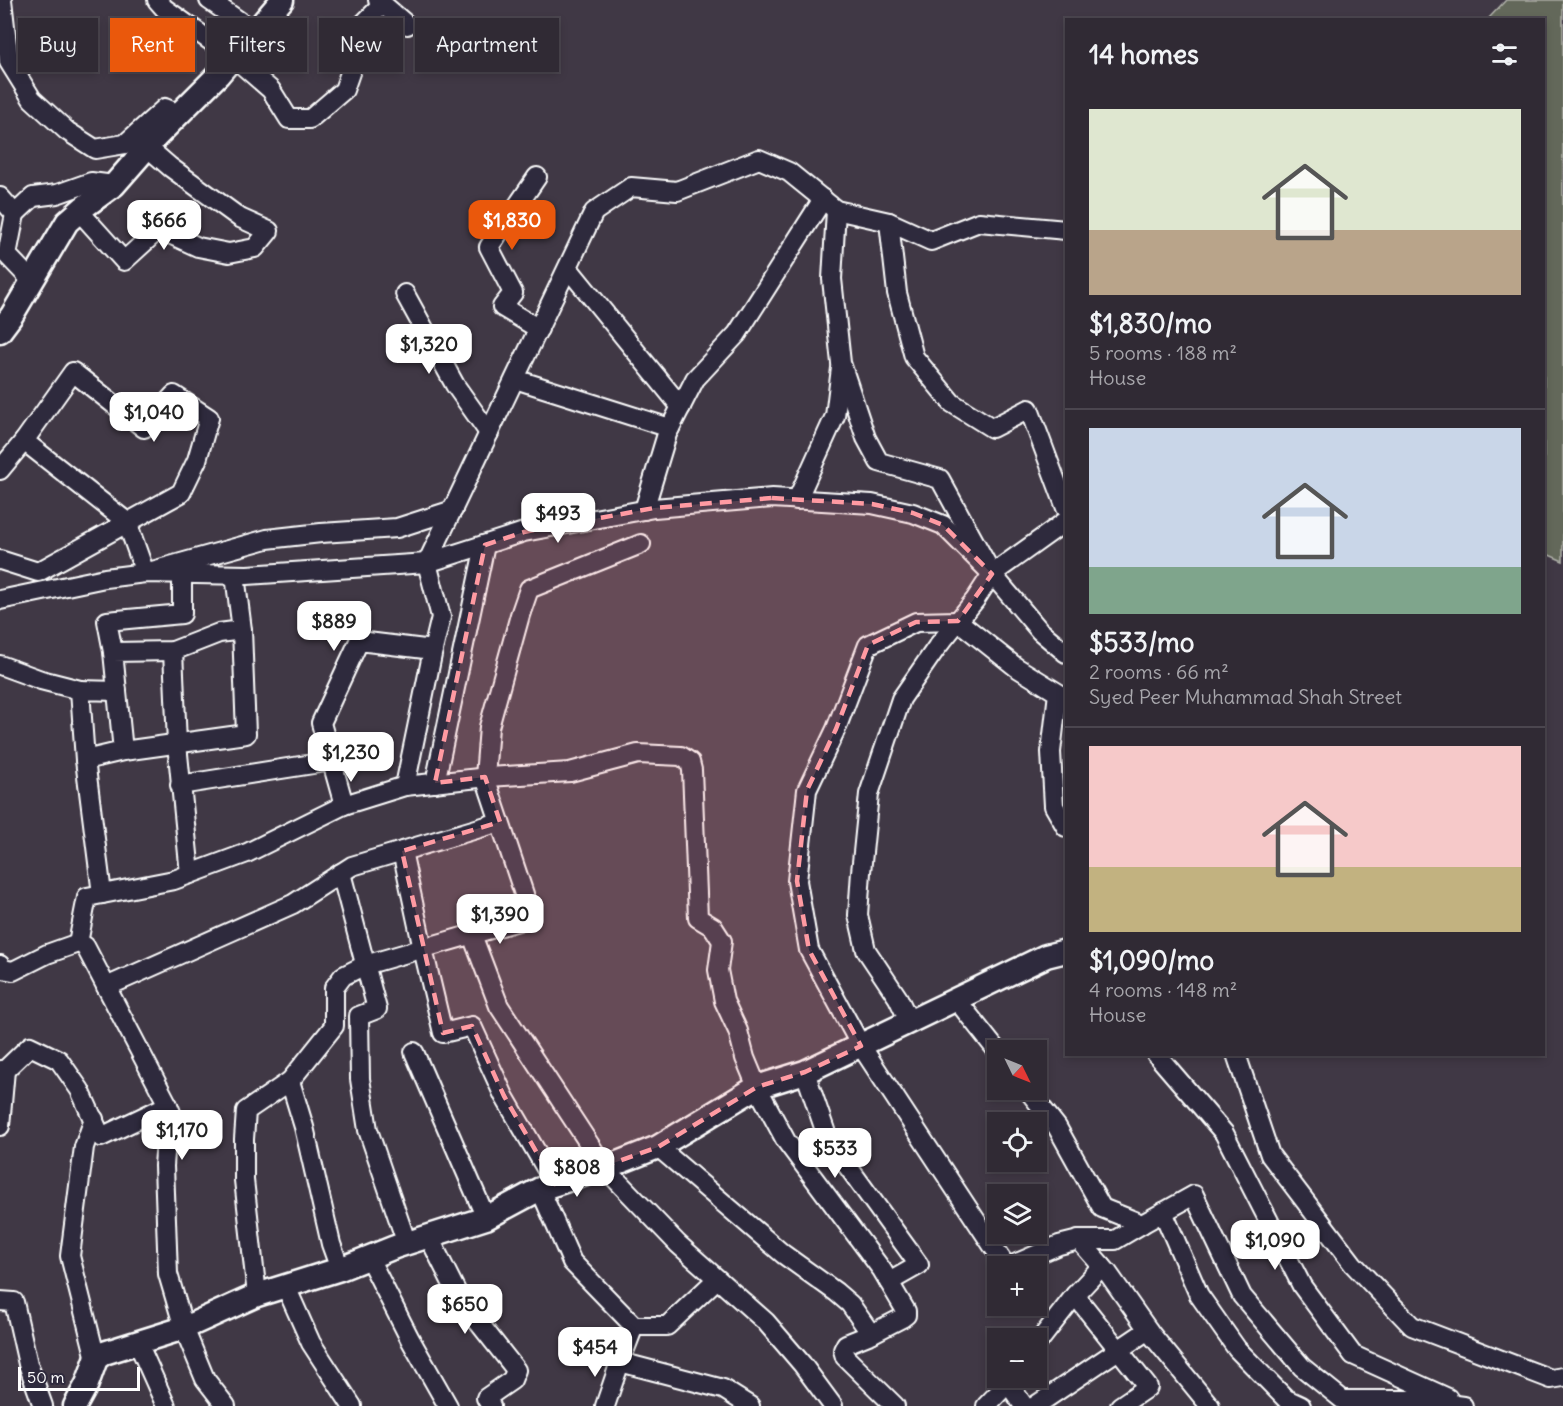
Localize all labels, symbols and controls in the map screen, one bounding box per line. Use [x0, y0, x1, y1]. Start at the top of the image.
chip: Buy [18, 18, 98, 72]
chip: Rent [110, 18, 195, 72]
chip: Filters [207, 18, 307, 72]
chip: New [319, 18, 403, 72]
chip: Apartment [415, 18, 559, 72]
text: 14 homes [1089, 38, 1199, 71]
icon: filters [1488, 38, 1521, 71]
icon: home [1251, 148, 1359, 256]
pin: $666 [128, 200, 200, 251]
pin: $1,830 [463, 200, 561, 251]
text: $666 [141, 207, 187, 232]
text: $1,830 [483, 207, 541, 232]
text: $1,830/mo [1089, 307, 1212, 340]
pin: $1,320 [380, 324, 478, 375]
text: $1,320 [400, 331, 458, 356]
text: 5 rooms · 188 m² [1089, 340, 1237, 365]
text: House [1089, 365, 1146, 390]
pin: $1,040 [105, 392, 203, 443]
text: $1,040 [124, 399, 184, 424]
icon: home [1251, 467, 1359, 575]
pin: $493 [522, 493, 594, 544]
text: $493 [535, 500, 581, 525]
pin: $889 [298, 601, 370, 652]
text: $889 [311, 608, 357, 633]
text: $533/mo [1089, 626, 1194, 659]
text: 2 rooms · 66 m² [1089, 659, 1229, 684]
text: Syed Peer Muhammad Shah Street [1089, 684, 1402, 709]
pin: $1,230 [302, 732, 400, 783]
text: $1,230 [322, 739, 380, 764]
icon: home [1251, 785, 1359, 893]
pin: $1,390 [451, 894, 549, 945]
text: $1,390 [471, 901, 529, 926]
text: $1,090/mo [1089, 944, 1214, 977]
text: 4 rooms · 148 m² [1089, 977, 1237, 1002]
text: House [1089, 1002, 1146, 1027]
north arrow [987, 1040, 1047, 1100]
map controls [987, 1040, 1047, 1388]
pin: $1,170 [133, 1110, 231, 1161]
button: locate [987, 1112, 1047, 1172]
text: $1,170 [156, 1117, 208, 1142]
pin: $533 [799, 1128, 871, 1179]
text: $533 [812, 1135, 858, 1160]
pin: $808 [541, 1147, 613, 1198]
text: $808 [553, 1154, 601, 1179]
button: layers [987, 1184, 1047, 1244]
pin: $1,090 [1226, 1220, 1324, 1271]
text: $1,090 [1245, 1227, 1305, 1252]
button: + [987, 1256, 1047, 1316]
pin: $650 [429, 1284, 501, 1335]
text: $650 [441, 1291, 489, 1316]
pin: $454 [559, 1327, 631, 1378]
button: − [987, 1328, 1047, 1388]
text: $454 [572, 1334, 618, 1359]
scale bar [18, 1364, 140, 1392]
text: 50 m [27, 1367, 65, 1387]

